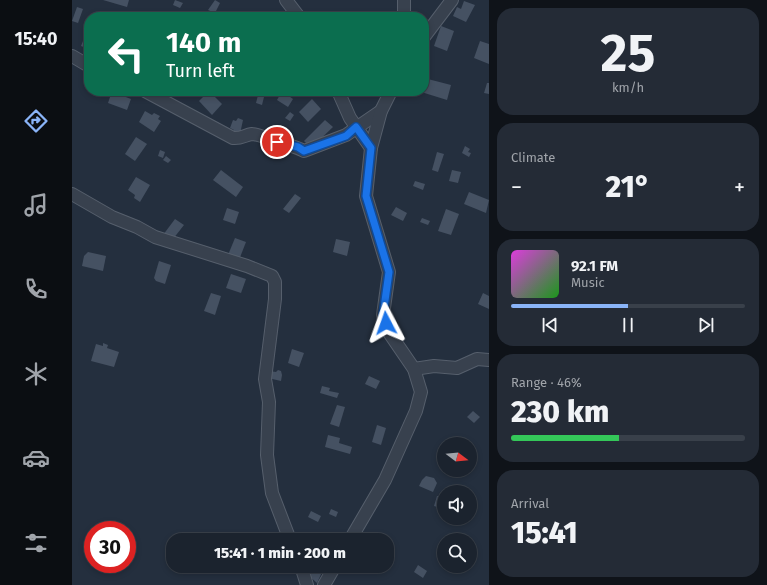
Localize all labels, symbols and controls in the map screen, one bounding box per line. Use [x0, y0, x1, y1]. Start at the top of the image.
text: 25 [601, 22, 655, 85]
text: 140 m [166, 26, 242, 59]
text: 15:40 [15, 28, 57, 50]
icon: left [100, 28, 152, 80]
text: Turn left [166, 60, 235, 82]
text: km/h [612, 80, 644, 95]
icon: directions [22, 107, 50, 135]
pin [260, 125, 294, 159]
icon: arrive [266, 131, 288, 153]
text: Climate [511, 150, 555, 165]
text: 21° [606, 169, 650, 205]
text: − [511, 174, 522, 201]
text: + [734, 174, 745, 201]
icon: music [22, 191, 50, 219]
text: 92.1 FM [571, 257, 618, 275]
icon: phone [22, 275, 50, 303]
text: Music [571, 275, 605, 290]
position arrow [365, 302, 407, 344]
icon: previous [539, 314, 561, 336]
icon: pause [617, 314, 639, 336]
icon: next [695, 314, 717, 336]
icon: climate [22, 360, 50, 388]
text: Range · 46% [511, 375, 582, 390]
text: 230 km [511, 394, 609, 430]
north arrow [437, 437, 477, 477]
map controls [437, 437, 477, 573]
icon: car [22, 444, 50, 472]
button: sound [437, 485, 477, 525]
text: Arrival [511, 496, 549, 511]
text: 15:41 [511, 515, 578, 551]
speed limit sign: 30 [84, 521, 136, 573]
icon: filters [22, 529, 50, 557]
button: search [437, 533, 477, 573]
text: 15:41 · 1 min · 200 m [214, 544, 346, 562]

